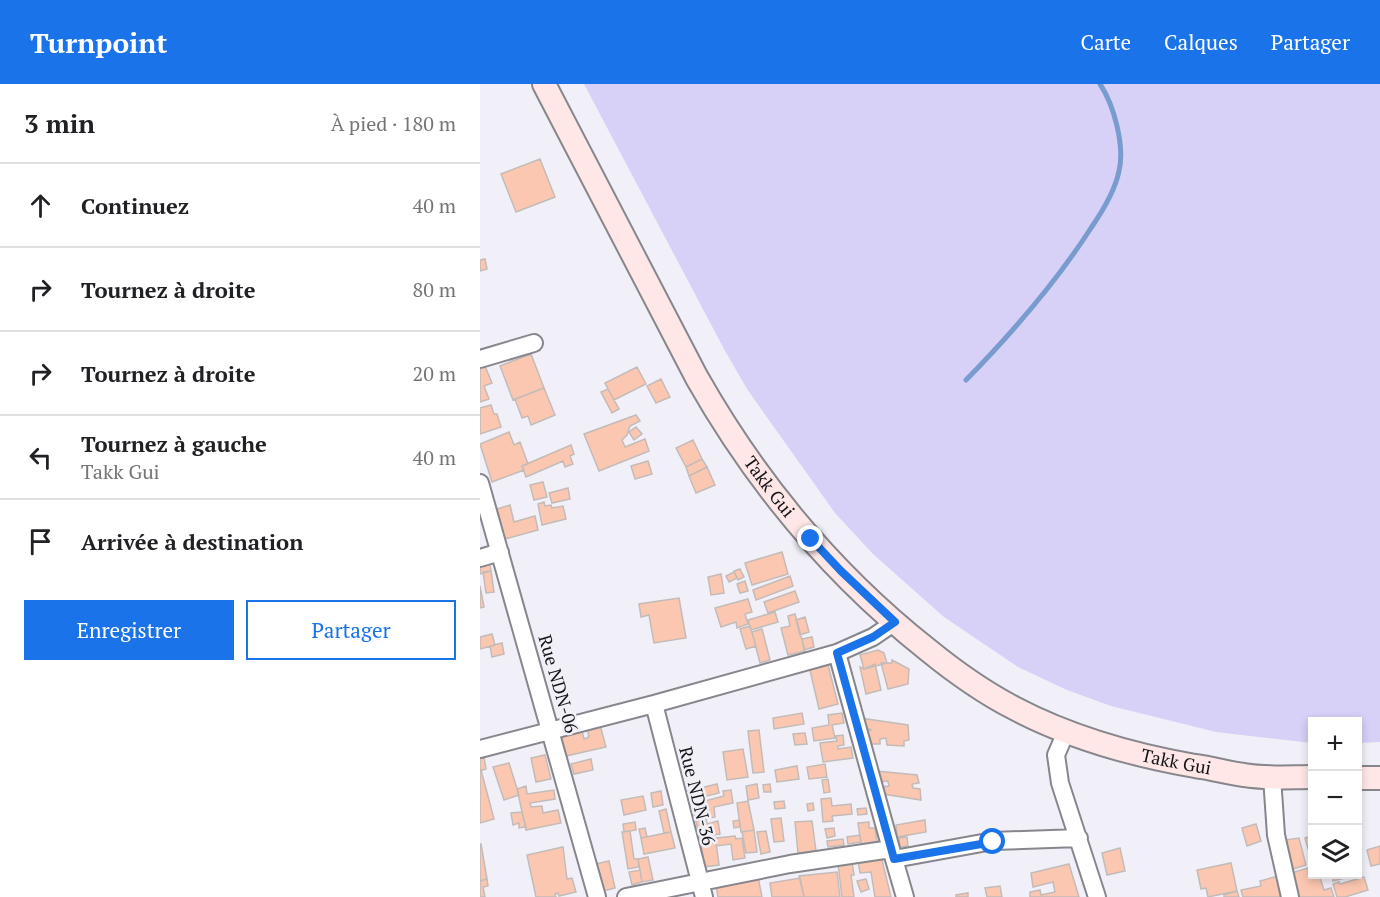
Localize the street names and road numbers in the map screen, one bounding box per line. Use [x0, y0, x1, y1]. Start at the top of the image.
street label: Takk Gui [739, 451, 801, 522]
street label: Rue NDN-06 [533, 632, 585, 736]
street label: Takk Gui [1139, 742, 1214, 779]
street label: Rue NDN-36 [674, 744, 722, 848]

